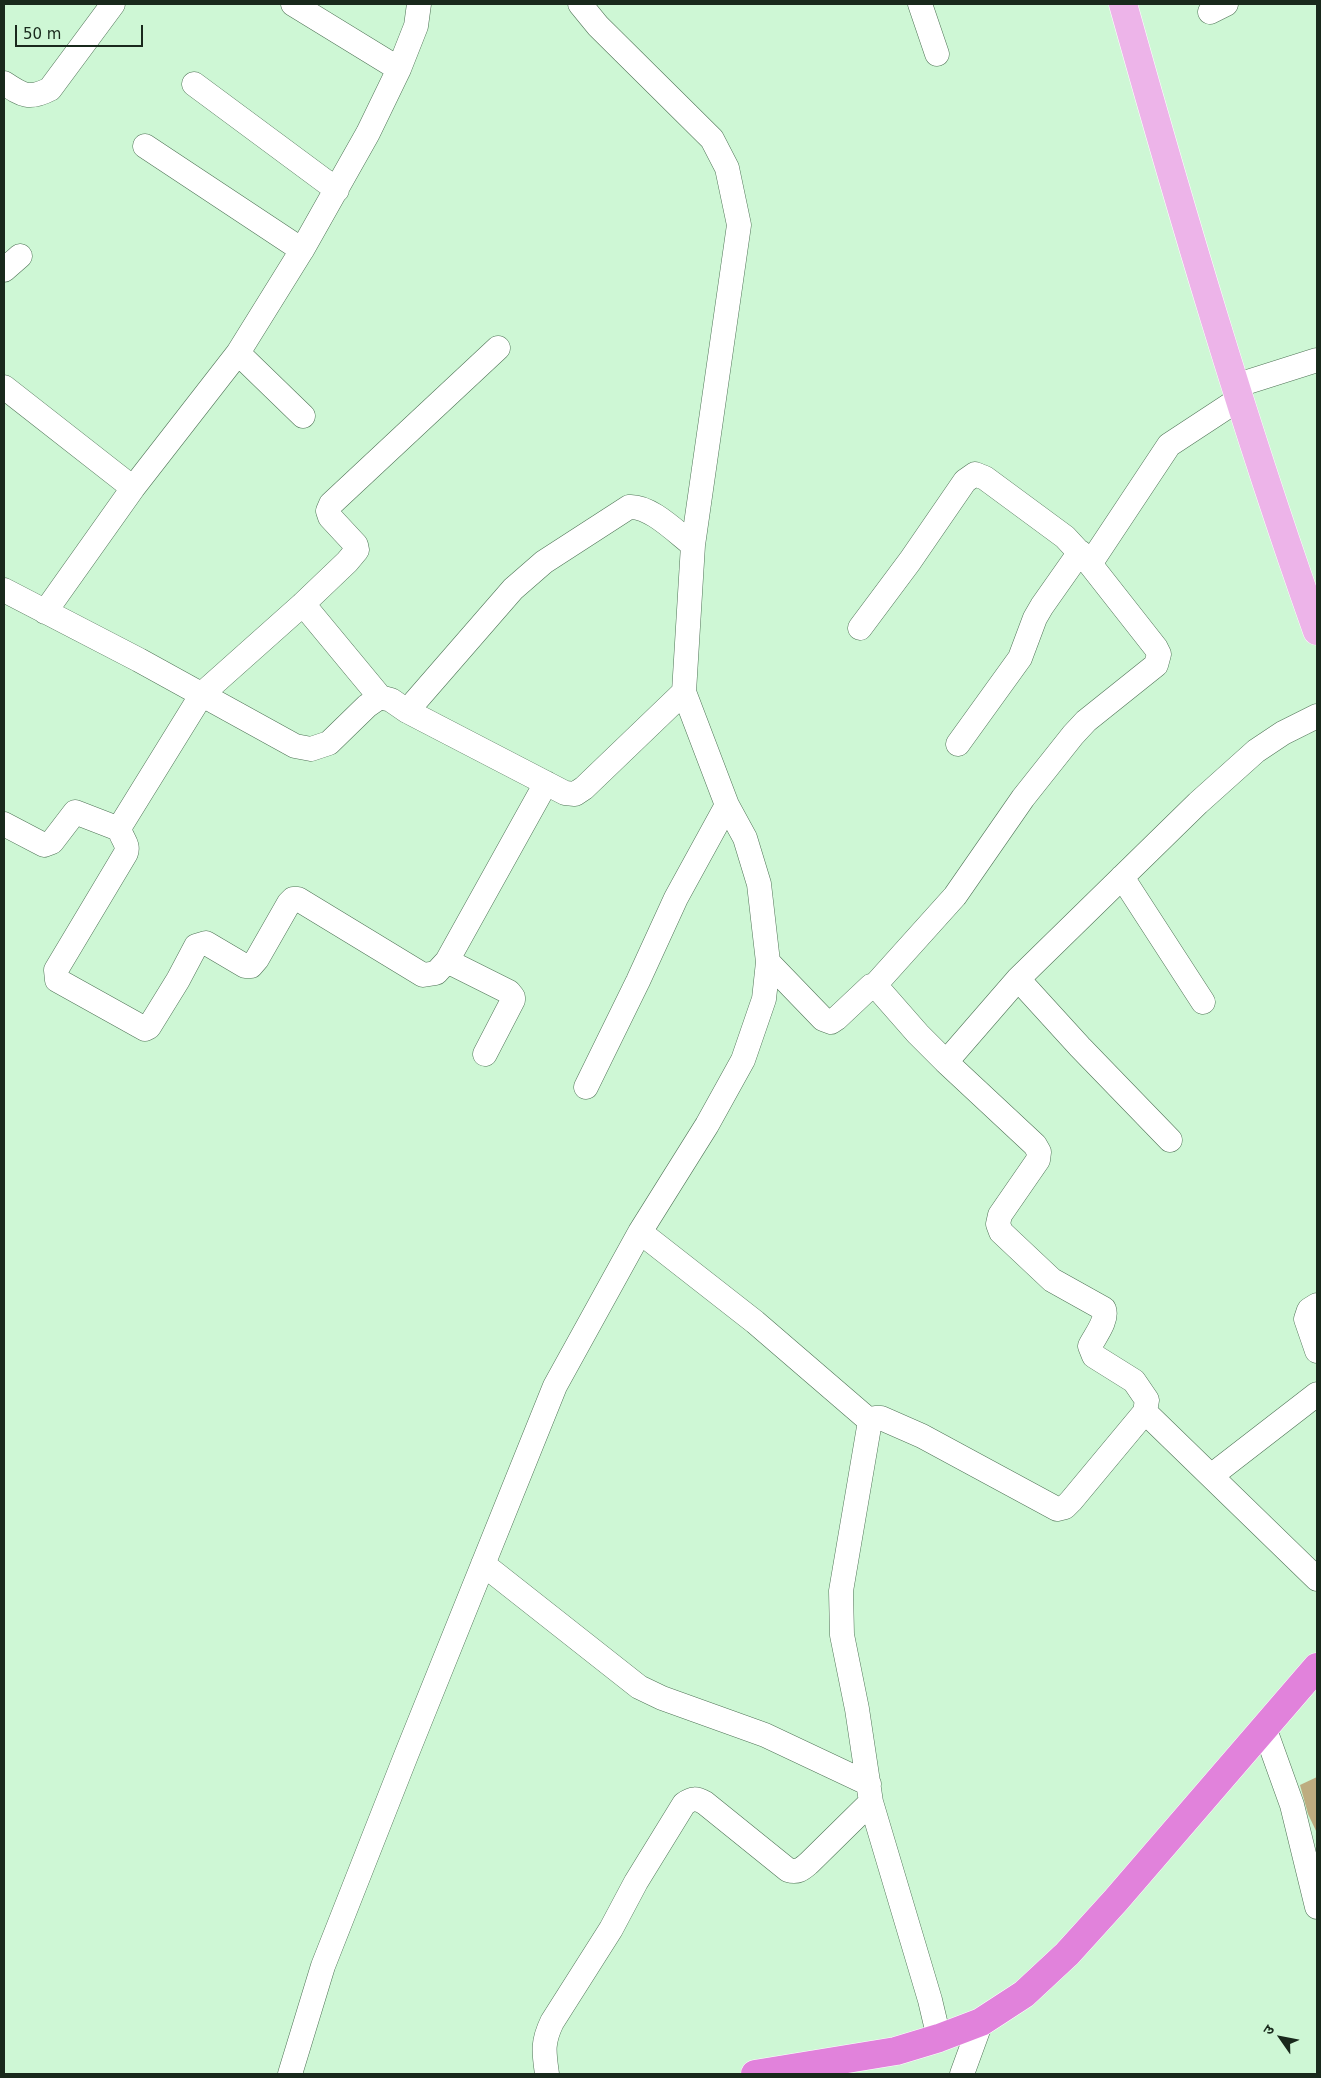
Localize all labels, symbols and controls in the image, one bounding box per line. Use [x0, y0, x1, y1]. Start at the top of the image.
scale bar [18, 15, 145, 47]
text: 50 m [23, 25, 61, 43]
north arrow [1256, 2013, 1306, 2063]
text: उ [1259, 2022, 1277, 2038]

